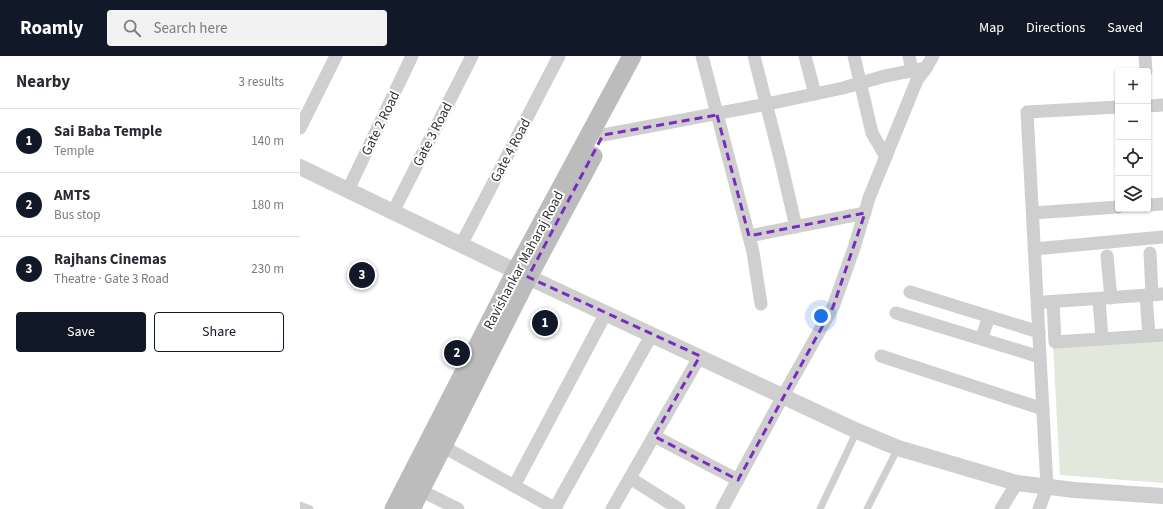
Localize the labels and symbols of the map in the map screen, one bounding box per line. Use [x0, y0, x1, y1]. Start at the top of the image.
street label: Gate 2 Road [357, 88, 405, 159]
street label: Gate 3 Road [408, 99, 458, 170]
street label: Gate 4 Road [486, 115, 536, 186]
street label: Ravishankar Maharaj Road [479, 188, 569, 333]
pin: 3 [349, 260, 375, 290]
your location [811, 306, 831, 326]
pin: 1 [532, 308, 558, 338]
pin: 2 [444, 338, 470, 368]

